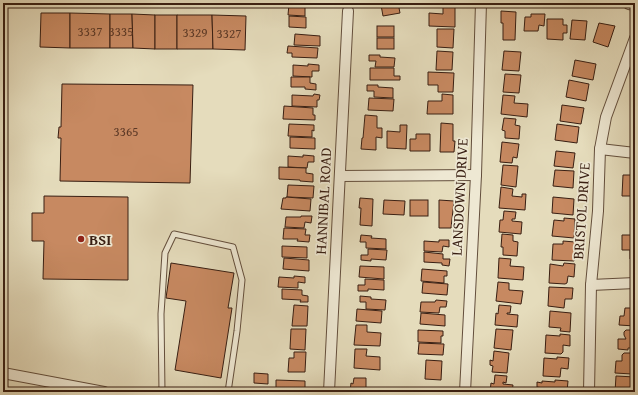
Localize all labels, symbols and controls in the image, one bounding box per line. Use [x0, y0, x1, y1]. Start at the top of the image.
house number: 3337 [77, 22, 103, 41]
house number: 3335 [108, 22, 134, 41]
house number: 3329 [182, 23, 208, 42]
house number: 3327 [216, 24, 242, 43]
house number: 3365 [113, 122, 139, 141]
street label: LANSDOWN DRIVE [445, 137, 473, 256]
street label: HANNIBAL ROAD [310, 147, 336, 255]
street label: BRISTOL DRIVE [567, 161, 595, 260]
place label: BSI [89, 229, 111, 250]
marker: BSI [76, 234, 86, 244]

